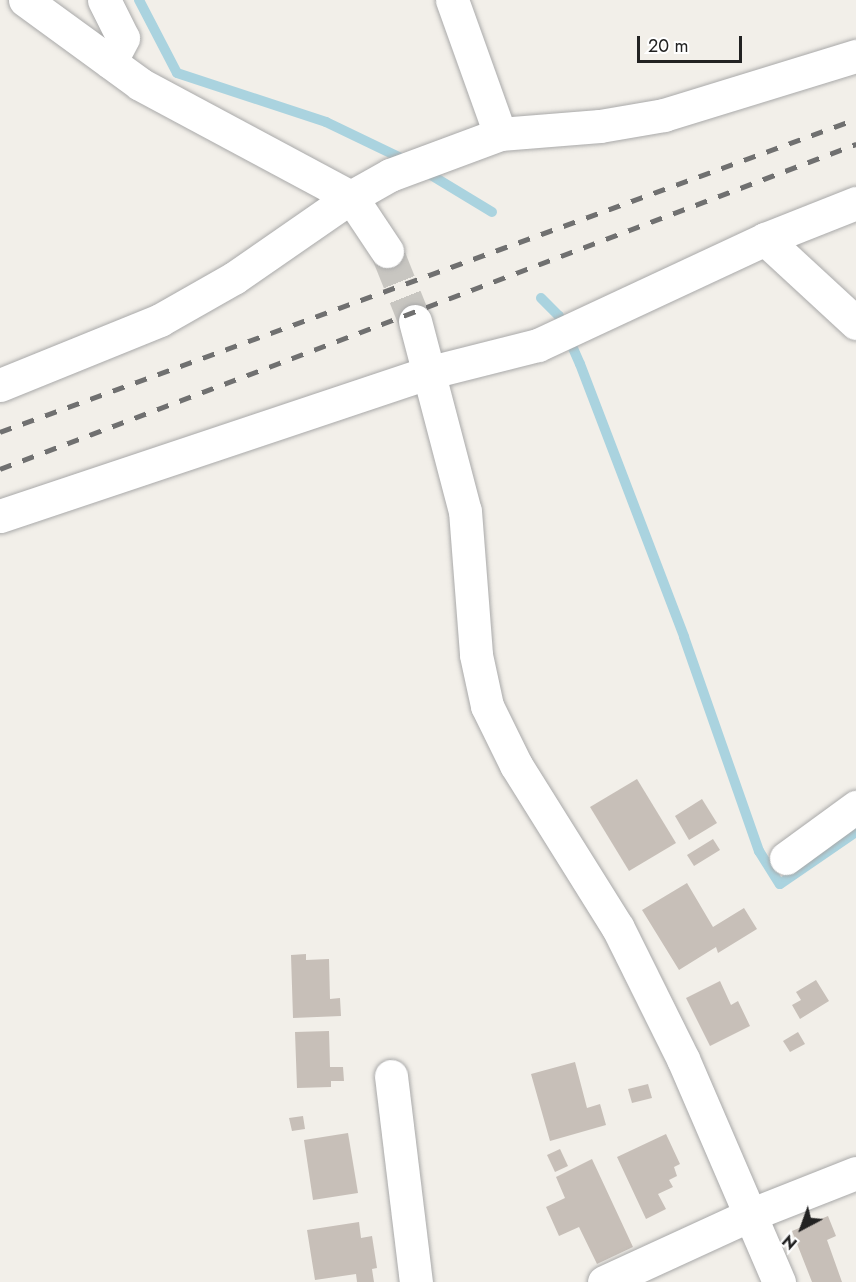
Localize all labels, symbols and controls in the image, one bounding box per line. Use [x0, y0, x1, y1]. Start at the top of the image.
scale bar [640, 24, 745, 62]
text: 20 m [648, 33, 688, 59]
north arrow [772, 1198, 832, 1258]
text: N [778, 1229, 802, 1255]

